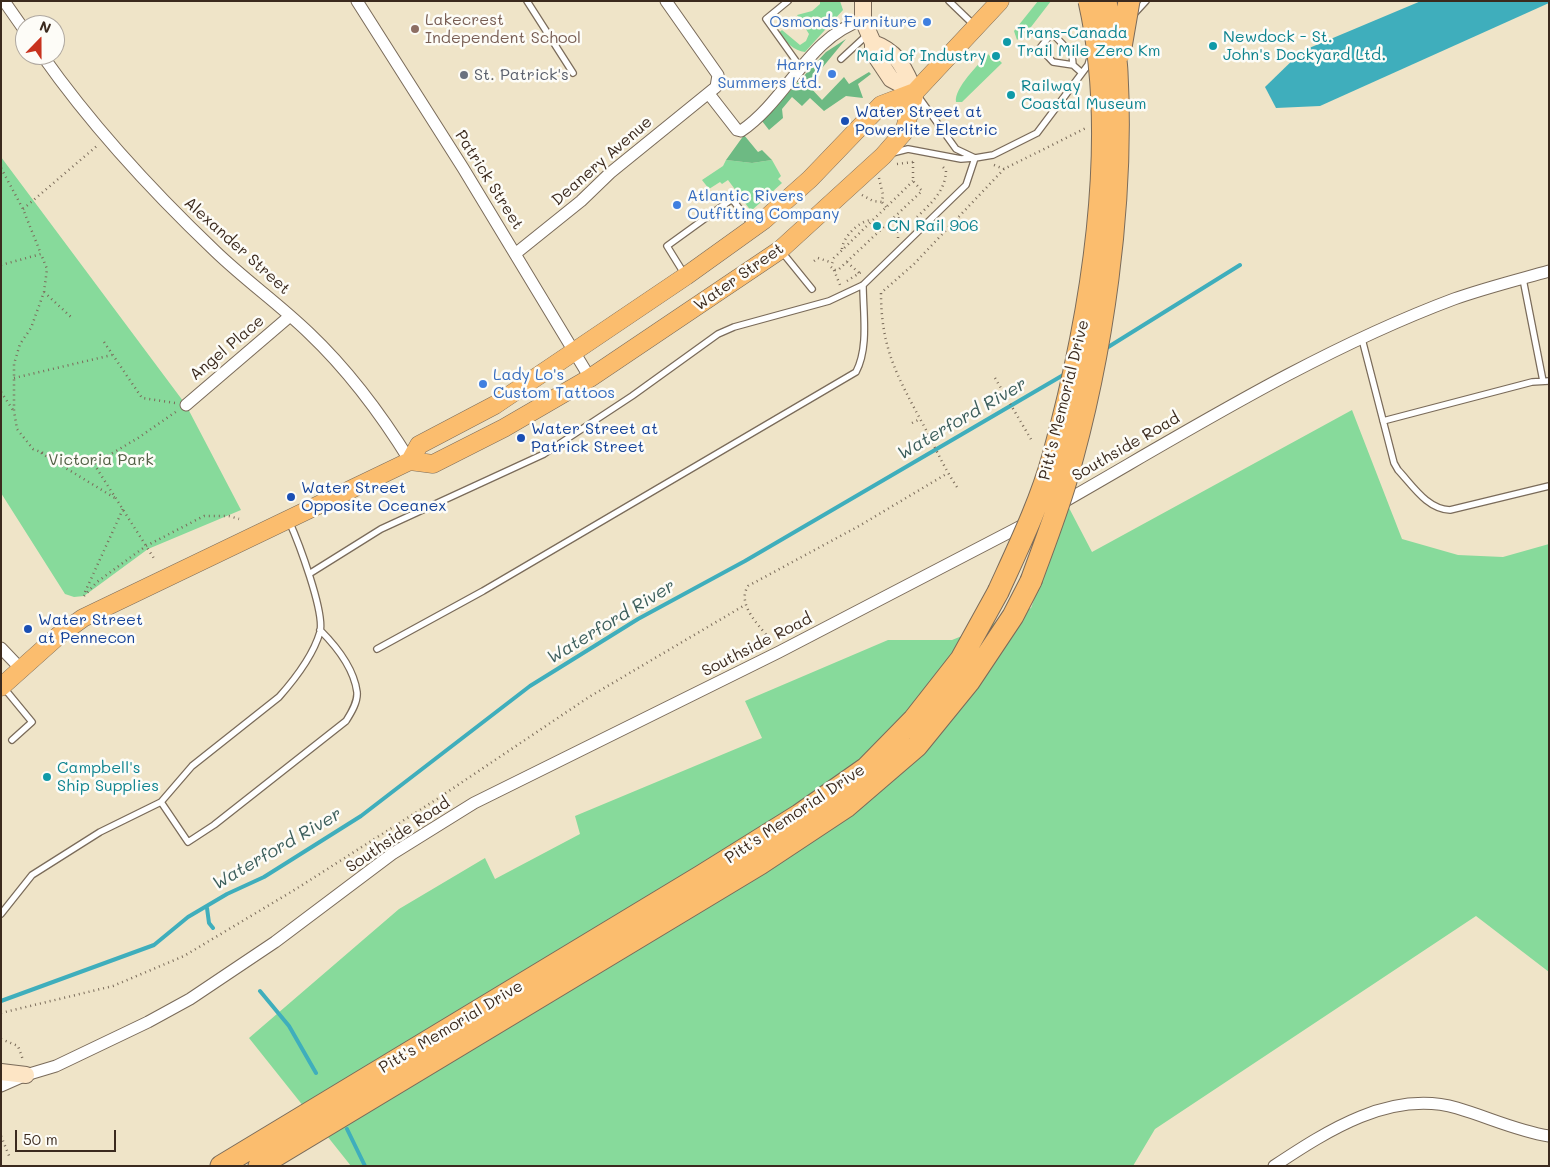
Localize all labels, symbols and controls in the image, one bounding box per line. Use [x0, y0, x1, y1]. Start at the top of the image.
place label: Lakecrest Independent School [425, 10, 581, 48]
place label: Osmonds Furniture [769, 12, 917, 32]
north arrow [15, 15, 65, 65]
text: N [37, 16, 54, 37]
marker: Osmonds Furniture [921, 16, 933, 28]
marker: Lakecrest Independent School [409, 23, 421, 35]
place label: Trans-Canada Trail Mile Zero Km [1017, 23, 1160, 61]
place label: Newdock - St. John's Dockyard Ltd. [1223, 27, 1386, 65]
marker: Trans-Canada Trail Mile Zero Km [1001, 36, 1013, 48]
marker: Newdock - St. John's Dockyard Ltd. [1207, 40, 1219, 52]
place label: Maid of Industry [856, 46, 986, 66]
marker: Maid of Industry [990, 50, 1002, 62]
place label: Harry Summers Ltd. [718, 55, 822, 93]
place label: St. Patrick's [474, 65, 569, 85]
marker: Harry Summers Ltd. [826, 68, 838, 80]
marker: St. Patrick's [458, 69, 470, 81]
place label: Railway Coastal Museum [1021, 76, 1146, 114]
marker: Railway Coastal Museum [1005, 89, 1017, 101]
place label: Water Street at Powerlite Electric [855, 102, 997, 140]
street label: Deanery Avenue [548, 112, 656, 210]
marker: Water Street at Powerlite Electric [839, 115, 851, 127]
street label: Patrick Street [451, 127, 527, 233]
place label: Atlantic Rivers Outfitting Company [687, 186, 840, 224]
street label: Alexander Street [180, 193, 294, 299]
marker: Atlantic Rivers Outfitting Company [671, 199, 683, 211]
place label: CN Rail 906 [887, 216, 979, 236]
marker: CN Rail 906 [871, 220, 883, 232]
street label: Water Street [690, 239, 788, 315]
street label: Angel Place [186, 311, 268, 385]
street label: Pitt's Memorial Drive [1035, 318, 1093, 482]
place label: Lady Lo's Custom Tattoos [493, 365, 615, 403]
water label: Waterford River [893, 373, 1031, 465]
marker: Lady Lo's Custom Tattoos [477, 378, 489, 390]
street label: Southside Road [1069, 408, 1183, 486]
place label: Water Street at Patrick Street [531, 419, 658, 457]
marker: Water Street at Patrick Street [515, 432, 527, 444]
park label: Victoria Park [48, 450, 154, 470]
place label: Water Street Opposite Oceanex [301, 478, 447, 516]
marker: Water Street Opposite Oceanex [285, 491, 297, 503]
water label: Waterford River [543, 575, 679, 669]
street label: Southside Road [699, 609, 815, 681]
place label: Water Street at Pennecon [38, 610, 143, 648]
marker: Water Street at Pennecon [22, 623, 34, 635]
place label: Campbell's Ship Supplies [57, 758, 159, 796]
street label: Pitt's Memorial Drive [721, 760, 869, 868]
marker: Campbell's Ship Supplies [41, 771, 53, 783]
street label: Southside Road [342, 793, 454, 877]
water label: Waterford River [208, 803, 346, 895]
street label: Pitt's Memorial Drive [376, 976, 526, 1078]
scale bar [18, 1120, 119, 1152]
text: 50 m [23, 1129, 58, 1149]

